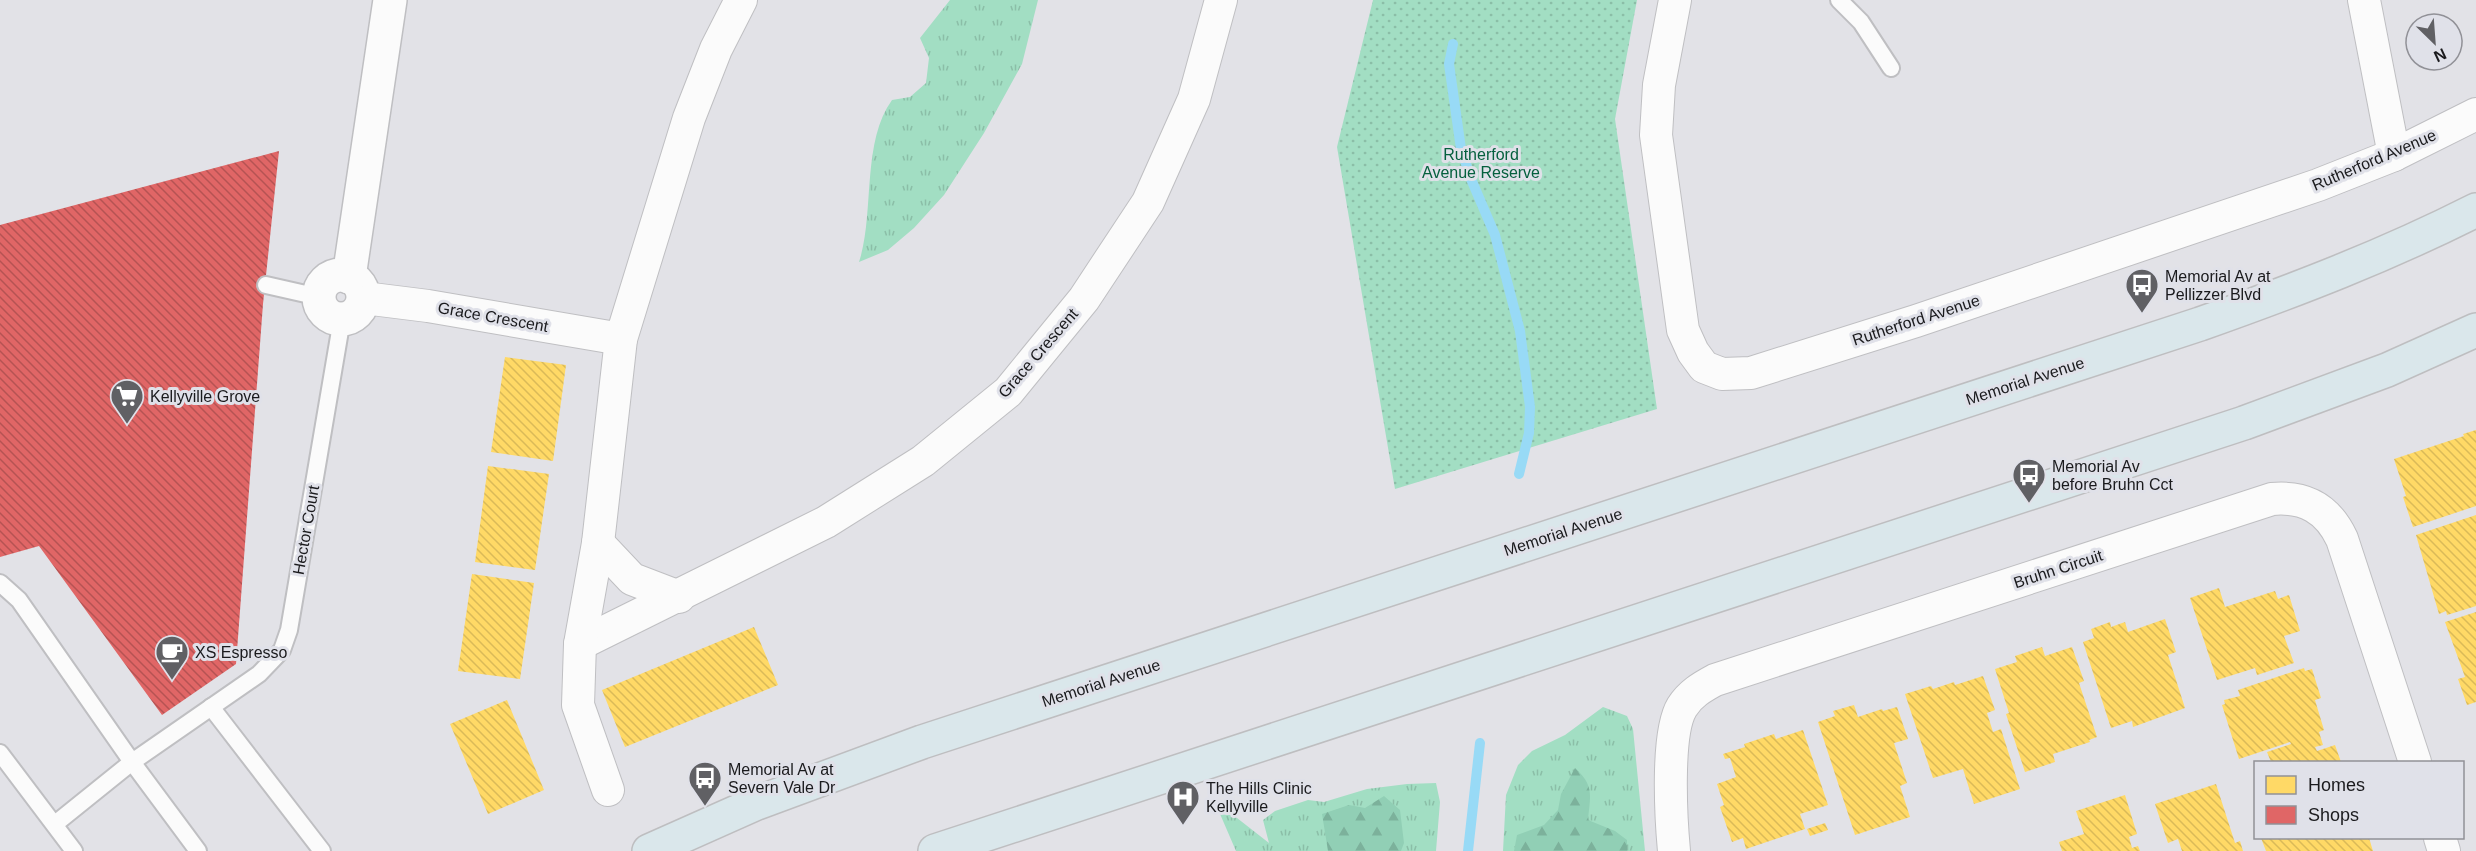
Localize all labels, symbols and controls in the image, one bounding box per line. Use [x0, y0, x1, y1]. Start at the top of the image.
north arrow [2404, 12, 2464, 72]
text: N [2431, 45, 2449, 65]
street label: Rutherford Avenue [2309, 126, 2439, 194]
park label: Rutherford Avenue Reserve [1422, 146, 1540, 181]
bus stop icon: Memorial Av at Pellizzer Blvd [2124, 267, 2160, 314]
place label: Memorial Av at Pellizzer Blvd [2165, 268, 2271, 303]
street label: Rutherford Avenue [1850, 291, 1982, 349]
street label: Grace Crescent [436, 299, 550, 335]
street label: Grace Crescent [995, 305, 1082, 401]
street label: Memorial Avenue [1964, 354, 2086, 408]
supermarket icon: Kellyville Grove [109, 378, 145, 425]
place label: Kellyville Grove [150, 388, 260, 405]
bus stop icon: Memorial Av before Bruhn Cct [2011, 457, 2047, 504]
place label: Memorial Av before Bruhn Cct [2052, 458, 2174, 493]
street label: Hector Court [290, 483, 322, 576]
street label: Memorial Avenue [1502, 505, 1624, 559]
street label: Bruhn Circuit [2011, 546, 2105, 591]
cafe icon: XS Espresso [154, 634, 190, 681]
place label: XS Espresso [195, 644, 288, 661]
street label: Memorial Avenue [1040, 656, 1162, 710]
bus stop icon: Memorial Av at Severn Vale Dr [687, 760, 723, 807]
place label: Memorial Av at Severn Vale Dr [728, 761, 836, 796]
legend [2254, 761, 2464, 839]
text: Homes [2308, 775, 2365, 795]
hospital icon: The Hills Clinic Kellyville [1165, 779, 1201, 826]
place label: The Hills Clinic Kellyville [1206, 780, 1312, 815]
text: Shops [2308, 805, 2359, 825]

